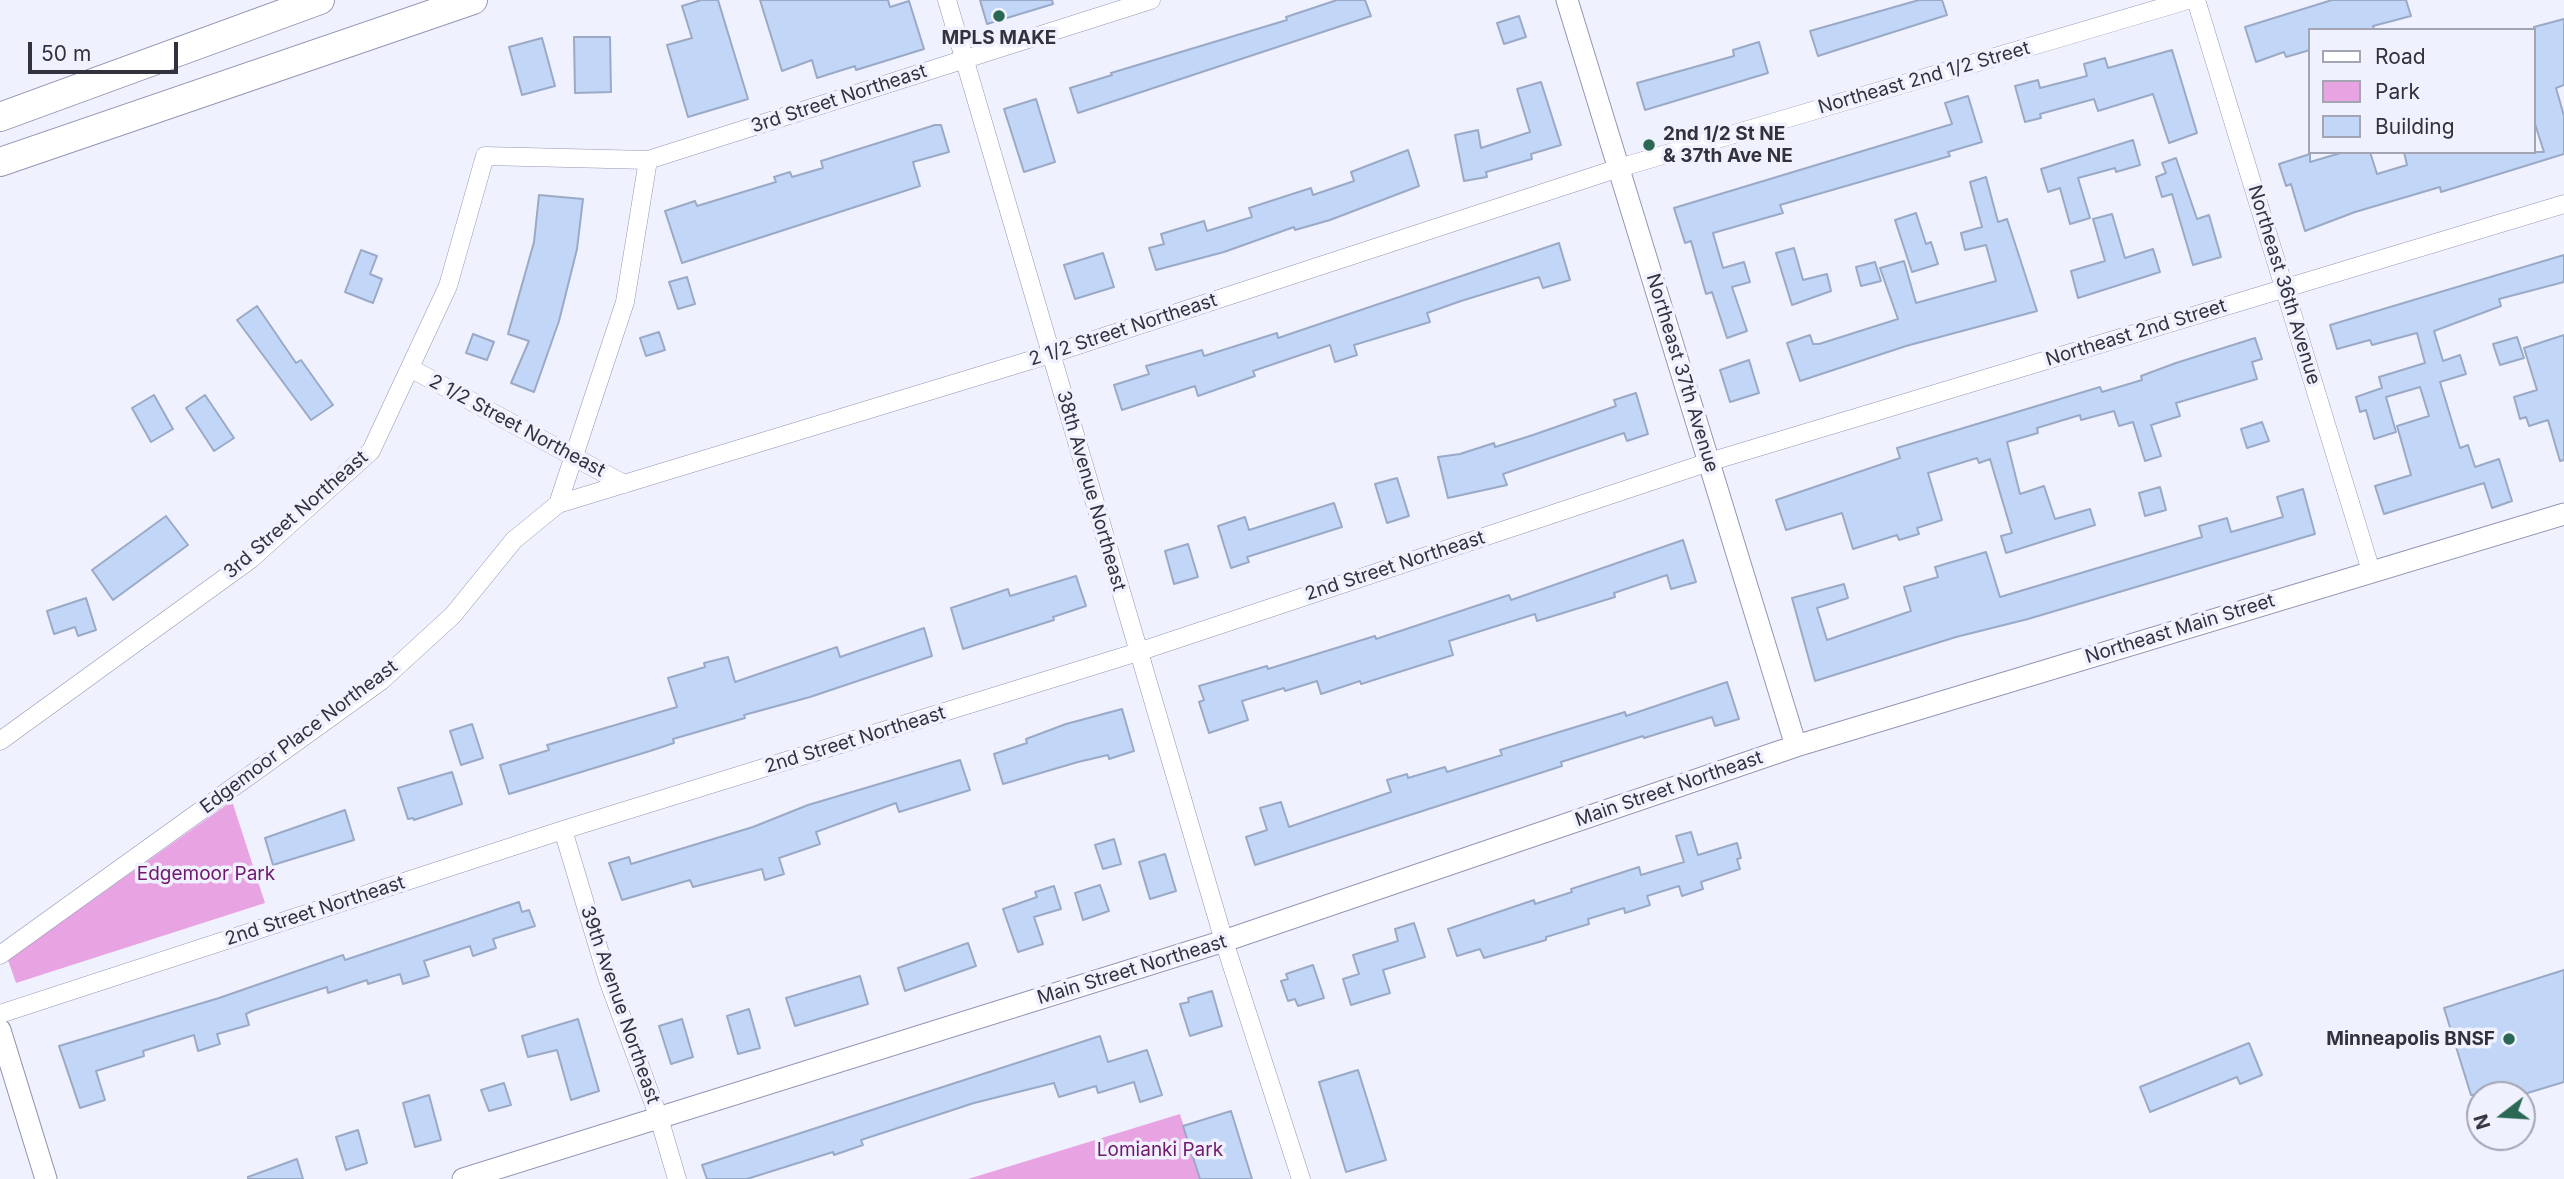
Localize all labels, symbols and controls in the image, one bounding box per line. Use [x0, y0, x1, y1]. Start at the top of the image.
marker: MPLS MAKE [991, 8, 1007, 24]
place label: MPLS MAKE [942, 27, 1056, 49]
scale bar [32, 28, 182, 72]
legend [2308, 28, 2536, 154]
street label: Northeast 2nd 1/2 Street [1816, 37, 2032, 119]
text: 50 m [41, 41, 91, 66]
text: Road [2375, 44, 2426, 69]
street label: 3rd Street Northeast [748, 60, 930, 138]
text: Park [2375, 79, 2420, 104]
text: Building [2375, 114, 2455, 139]
place label: 2nd 1/2 St NE & 37th Ave NE [1663, 123, 1793, 167]
marker: 2nd 1/2 St NE & 37th Ave NE [1641, 137, 1657, 153]
street label: Northeast 36th Avenue [2243, 183, 2325, 387]
street label: Northeast 37th Avenue [1641, 271, 1723, 475]
street label: 2 1/2 Street Northeast [1026, 289, 1220, 371]
street label: Northeast 2nd Street [2043, 295, 2229, 371]
street label: 2 1/2 Street Northeast [425, 370, 609, 482]
street label: 38th Avenue Northeast [1051, 388, 1131, 594]
street label: 3rd Street Northeast [219, 446, 373, 584]
street label: 2nd Street Northeast [1302, 526, 1488, 606]
street label: Northeast Main Street [2083, 589, 2277, 669]
street label: Edgemoor Place Northeast [196, 655, 402, 819]
street label: 2nd Street Northeast [762, 702, 948, 778]
street label: Main Street Northeast [1572, 746, 1766, 832]
park label: Edgemoor Park [137, 863, 275, 885]
street label: 2nd Street Northeast [222, 871, 408, 951]
street label: 39th Avenue Northeast [575, 903, 665, 1107]
street label: Main Street Northeast [1035, 930, 1229, 1010]
place label: Minneapolis BNSF [2326, 1028, 2495, 1050]
marker: Minneapolis BNSF [2501, 1031, 2517, 1047]
north arrow [2466, 1081, 2536, 1151]
text: N [2469, 1111, 2495, 1132]
park label: Lomianki Park [1097, 1139, 1223, 1161]

